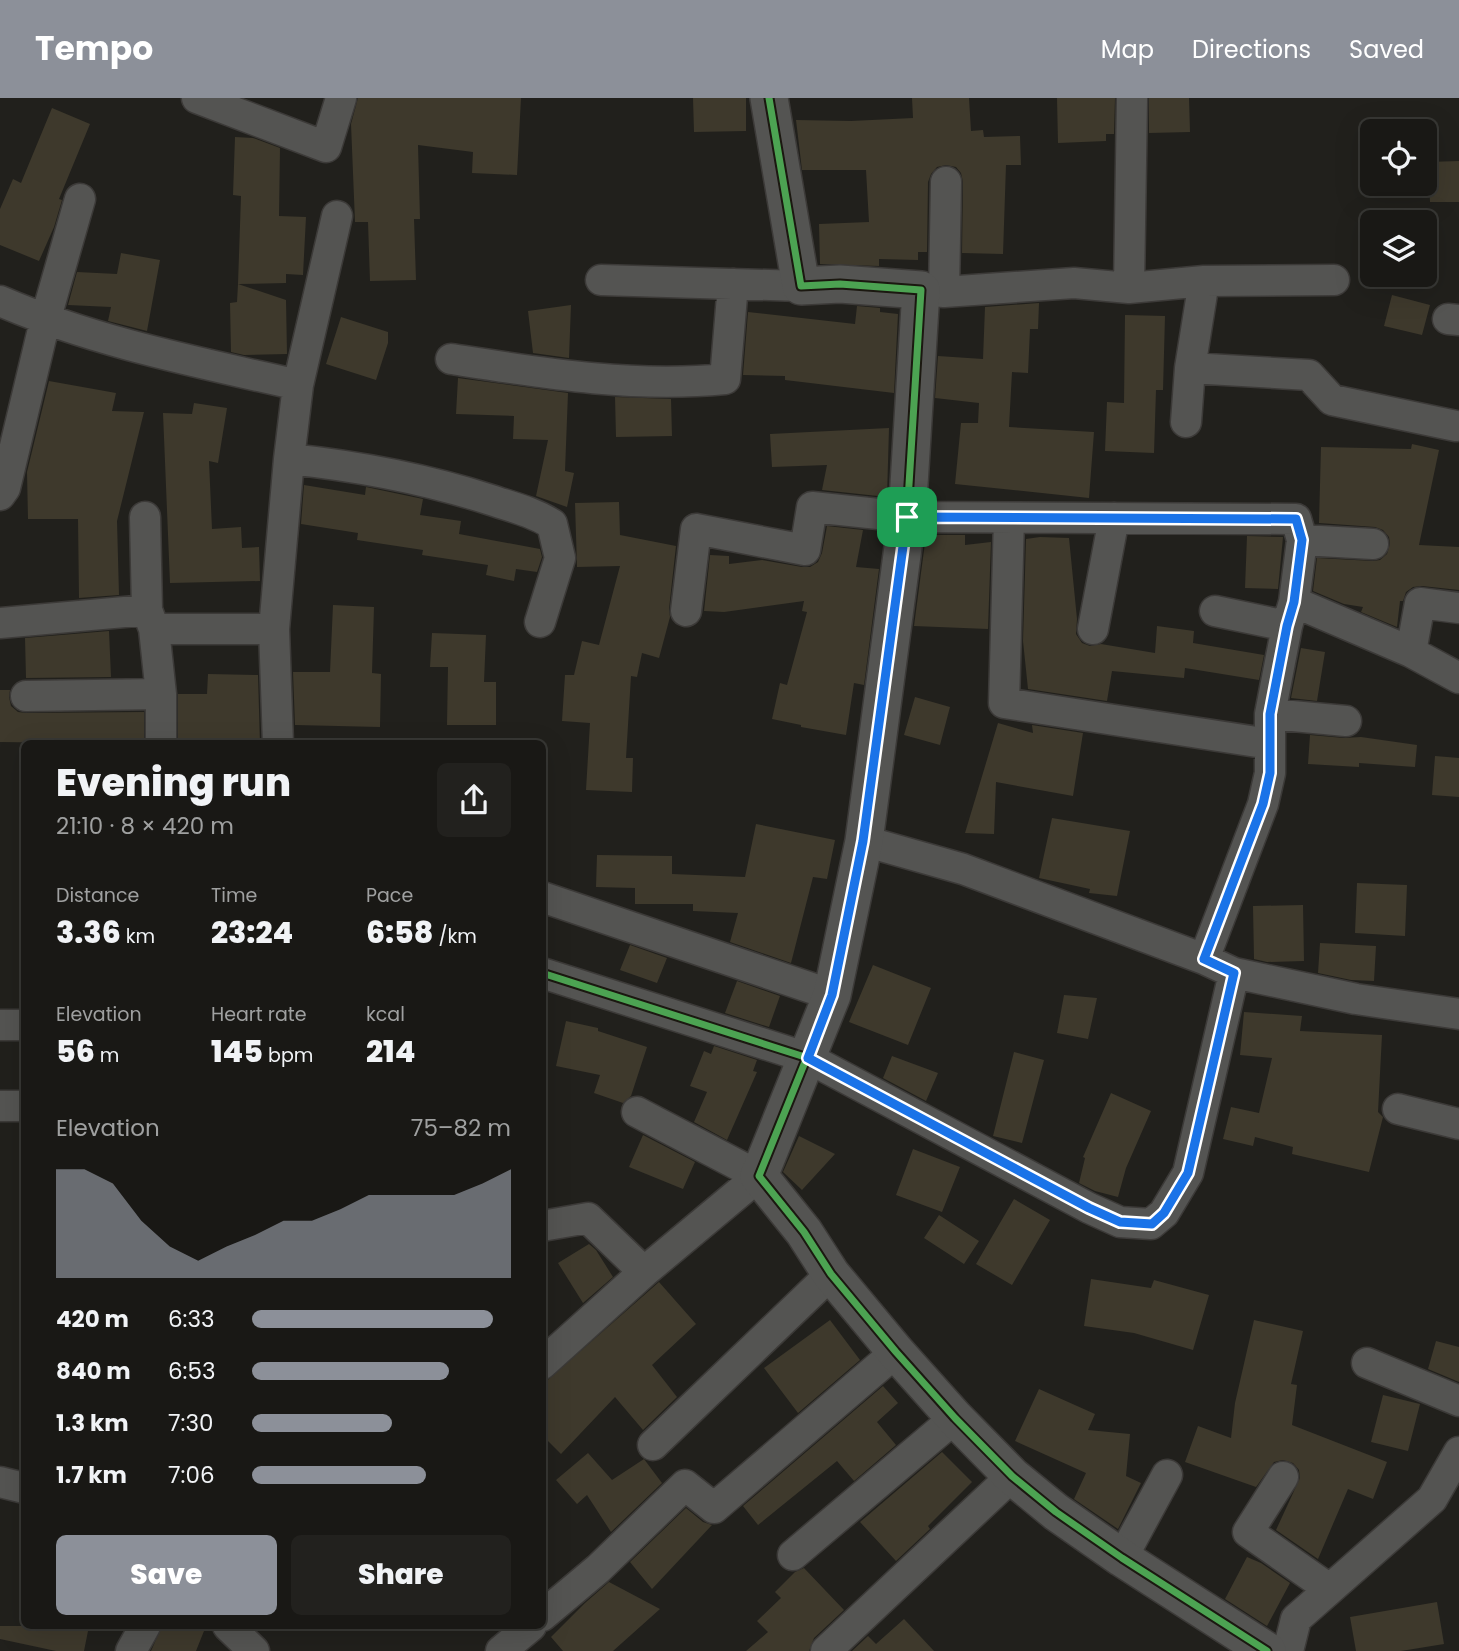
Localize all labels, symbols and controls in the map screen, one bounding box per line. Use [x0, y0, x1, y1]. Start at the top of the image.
text: Tempo [35, 25, 153, 72]
text: Map [1101, 33, 1154, 66]
text: Directions [1192, 33, 1311, 66]
text: Saved [1349, 33, 1424, 66]
map controls [1360, 119, 1437, 287]
button: locate [1360, 119, 1437, 196]
button: layers [1360, 210, 1437, 287]
pin [877, 487, 937, 547]
icon: arrive [888, 498, 926, 536]
text: Evening run [56, 756, 291, 809]
button: share [437, 763, 511, 837]
text: 21:10 · 8 × 420 m [56, 810, 234, 842]
text: Distance [56, 882, 139, 909]
text: Time [211, 882, 257, 909]
text: Pace [366, 882, 413, 909]
text: 3.36 [56, 911, 121, 954]
text: 23:24 [211, 911, 293, 954]
text: 6:58 [366, 911, 433, 954]
text: km [121, 923, 155, 950]
text: /km [433, 923, 477, 950]
text: Elevation [56, 1001, 142, 1028]
text: Heart rate [211, 1001, 306, 1028]
text: kcal [366, 1001, 405, 1028]
text: 56 [56, 1030, 95, 1073]
text: 145 [211, 1030, 263, 1073]
text: 214 [366, 1030, 415, 1073]
text: m [95, 1042, 119, 1069]
text: bpm [263, 1042, 313, 1069]
text: Elevation [56, 1112, 160, 1144]
text: 75–82 m [411, 1112, 511, 1144]
text: 420 m [56, 1303, 129, 1335]
text: 6:33 [168, 1303, 215, 1335]
text: 840 m [56, 1355, 131, 1387]
text: 6:53 [168, 1355, 216, 1387]
text: 1.3 km [56, 1407, 129, 1439]
text: 7:30 [168, 1407, 213, 1439]
text: 1.7 km [56, 1459, 127, 1491]
text: 7:06 [168, 1459, 215, 1491]
button: Save [56, 1535, 277, 1615]
button: Share [291, 1535, 511, 1615]

